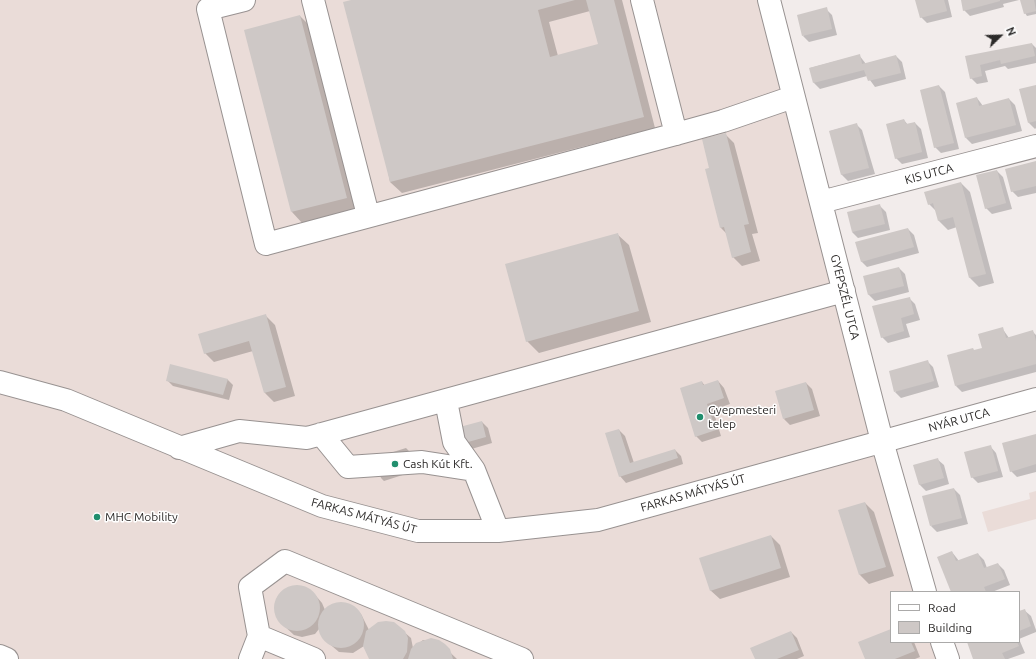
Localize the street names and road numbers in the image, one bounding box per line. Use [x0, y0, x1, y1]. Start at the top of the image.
street label: KIS UTCA [903, 161, 955, 187]
street label: GYEPSZÉL UTCA [827, 253, 863, 341]
street label: NYÁR UTCA [927, 405, 991, 435]
street label: FARKAS MÁTYÁS ÚT [639, 471, 747, 515]
street label: FARKAS MÁTYÁS ÚT [310, 495, 418, 537]

